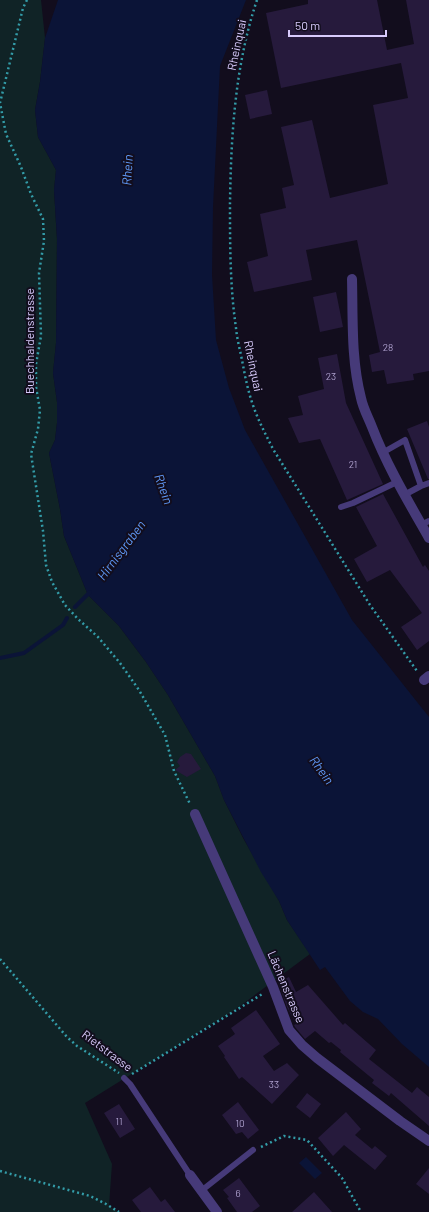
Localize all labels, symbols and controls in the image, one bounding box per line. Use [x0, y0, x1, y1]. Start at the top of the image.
scale bar [289, 12, 386, 38]
street label: Rheinquai [224, 18, 248, 72]
text: 50 m [295, 18, 320, 32]
water label: Rhein [118, 154, 136, 186]
street label: Buechhaldenstrasse [22, 288, 36, 394]
street label: Rheinquai [242, 339, 266, 393]
house number: 28 [383, 341, 393, 353]
house number: 23 [326, 370, 336, 382]
house number: 21 [349, 458, 357, 470]
water label: Rhein [151, 472, 177, 507]
water label: Hirnisgraben [93, 517, 149, 583]
water label: Rhein [306, 753, 338, 787]
street label: Lächenstrasse [265, 949, 308, 1025]
street label: Rietstrasse [80, 1027, 136, 1074]
house number: 33 [269, 1078, 279, 1090]
house number: 11 [115, 1115, 123, 1127]
house number: 10 [235, 1117, 245, 1129]
house number: 6 [235, 1187, 241, 1199]

